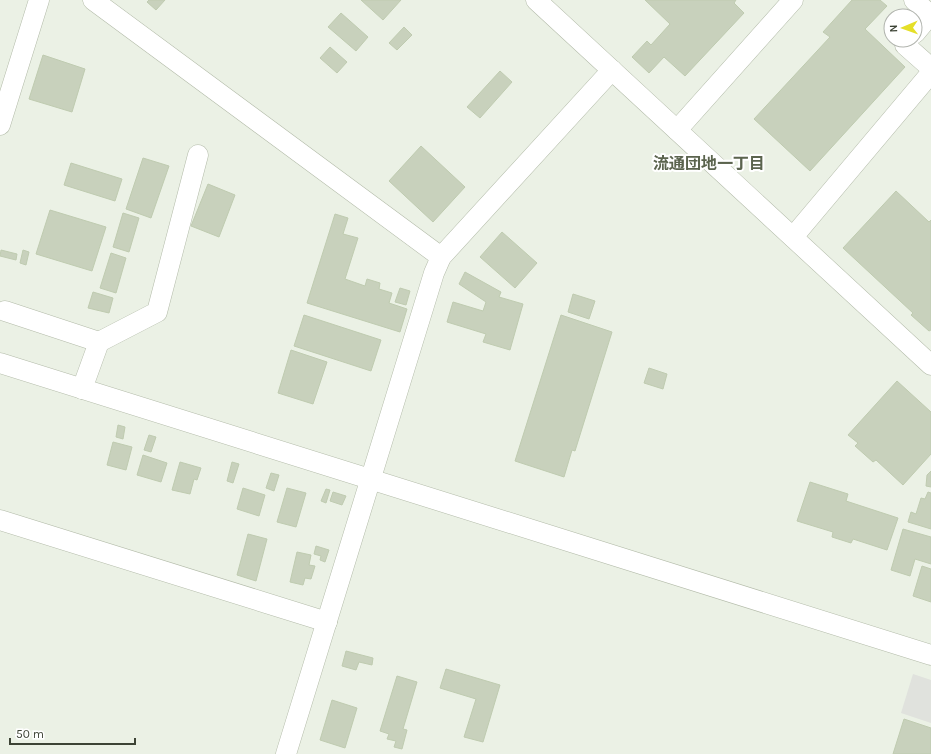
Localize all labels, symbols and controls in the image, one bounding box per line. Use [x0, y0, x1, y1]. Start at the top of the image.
north arrow [883, 8, 923, 48]
text: N [887, 24, 900, 33]
district label: 流通団地一丁目 [653, 154, 765, 173]
scale bar [10, 720, 135, 746]
text: 50 m [16, 727, 44, 741]

